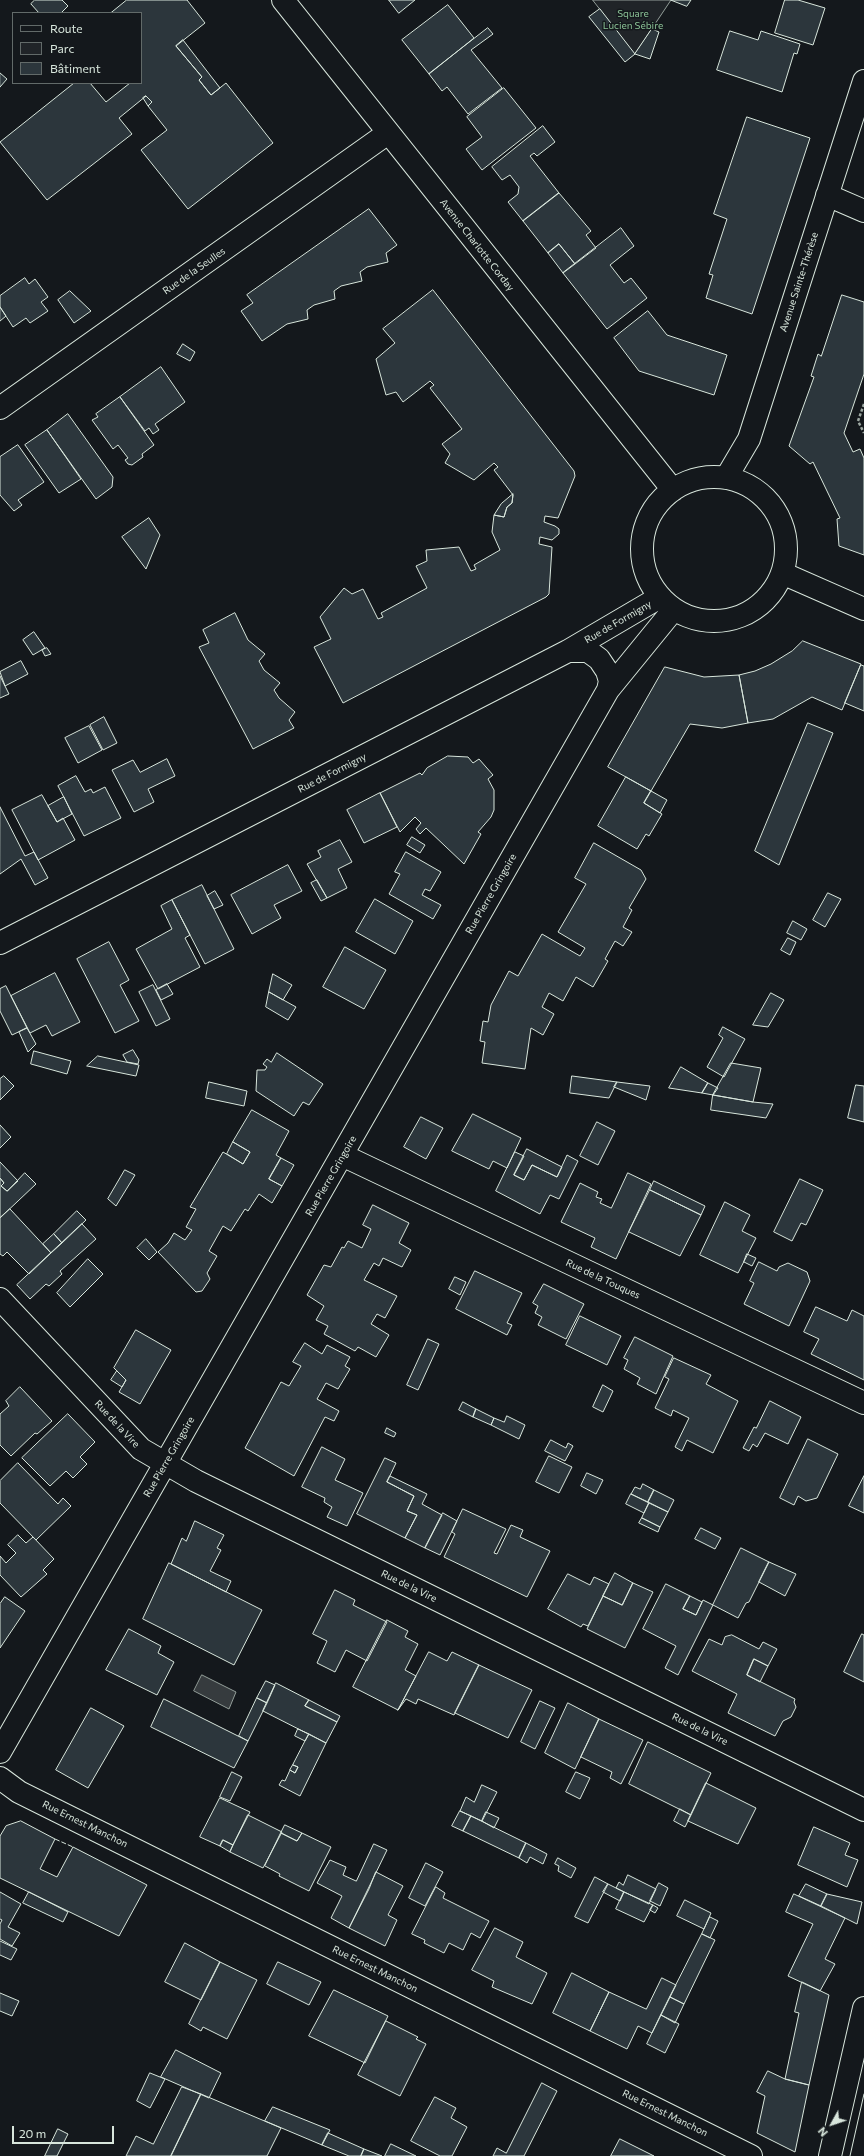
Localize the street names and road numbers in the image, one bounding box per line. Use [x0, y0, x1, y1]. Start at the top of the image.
street label: Avenue Charlotte Corday [437, 197, 517, 293]
street label: Avenue Sainte-Thérèse [777, 231, 821, 333]
street label: Rue de la Seulles [160, 245, 228, 297]
street label: Rue de Formigny [582, 598, 654, 646]
street label: Rue de Formigny [296, 751, 368, 795]
street label: Rue Pierre Gringoire [463, 852, 519, 936]
street label: Rue Pierre Gringoire [303, 1134, 359, 1218]
street label: Rue de la Touques [564, 1257, 642, 1301]
street label: Rue de la Vire [92, 1398, 142, 1450]
street label: Rue Pierre Gringoire [141, 1415, 197, 1499]
street label: Rue de la Vire [379, 1567, 439, 1605]
street label: Rue de la Vire [670, 1710, 730, 1748]
street label: Rue Ernest Manchon [40, 1798, 130, 1850]
street label: Rue Ernest Manchon [330, 1943, 420, 1995]
street label: Rue Ernest Manchon [620, 2087, 710, 2139]

